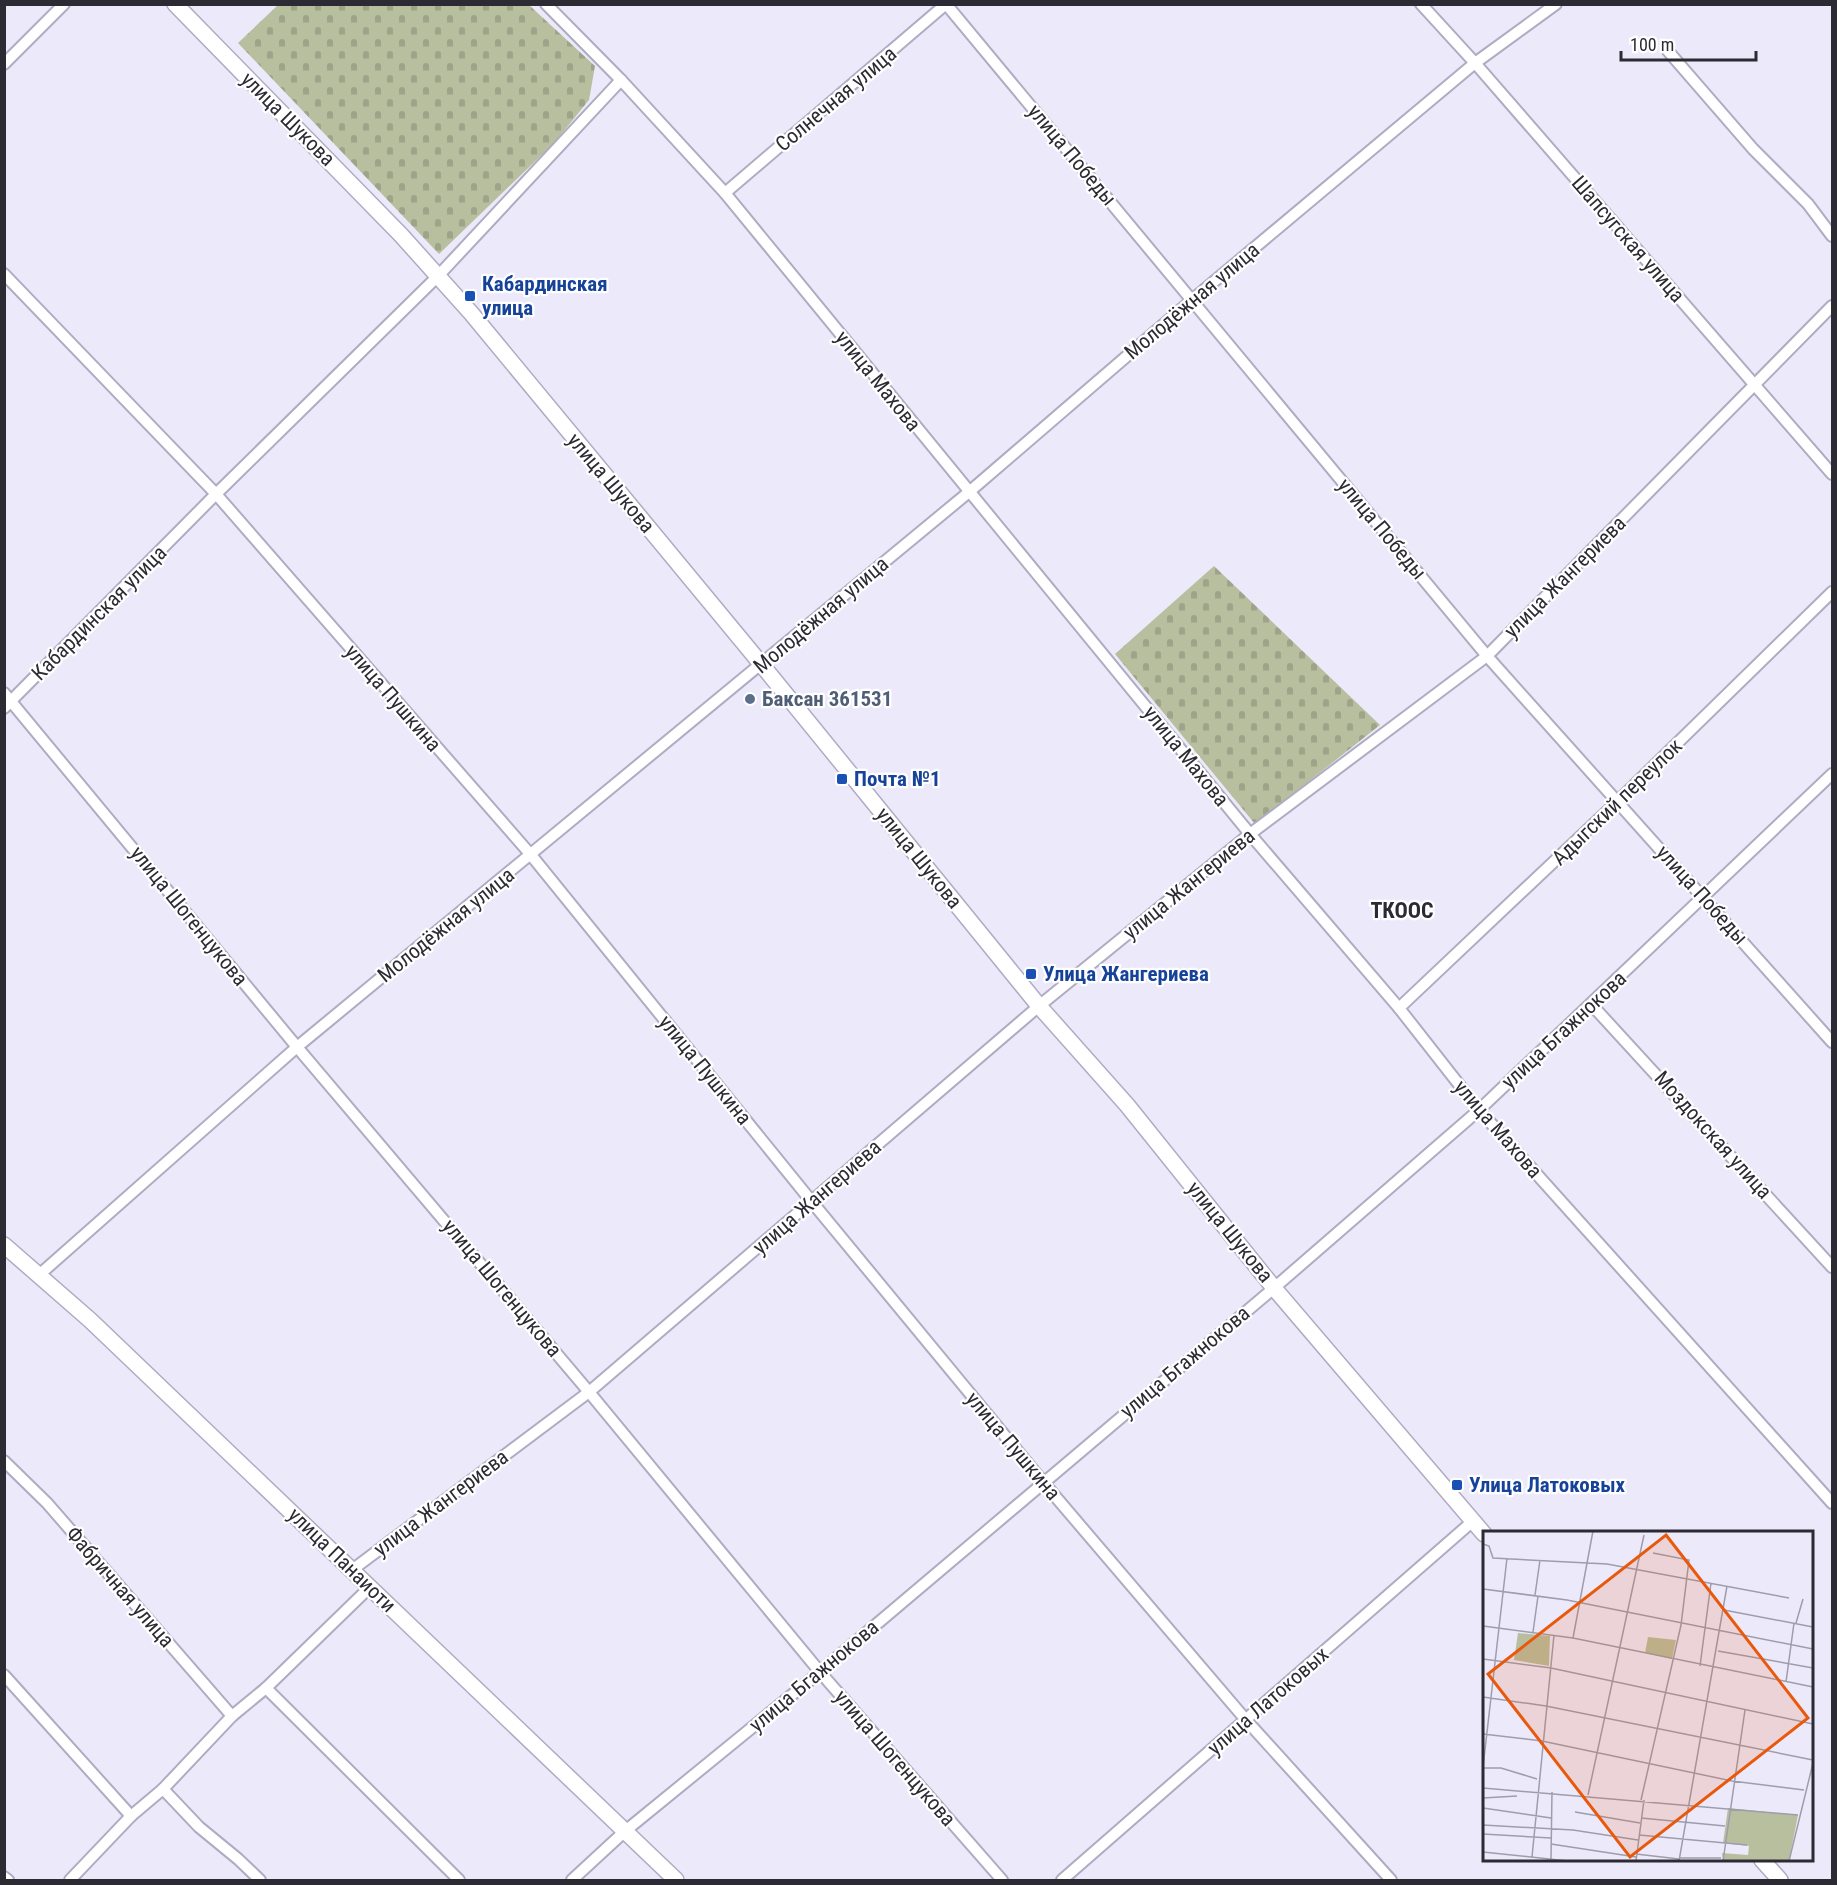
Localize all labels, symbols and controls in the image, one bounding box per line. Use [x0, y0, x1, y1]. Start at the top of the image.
scale bar [1621, 24, 1756, 62]
text: 100 m [1630, 34, 1674, 55]
street label: Солнечная улица [771, 42, 901, 156]
street label: улица Шукова [236, 67, 340, 171]
street label: улица Победы [1023, 99, 1121, 211]
street label: Шапсугская улица [1567, 171, 1689, 307]
street label: Молодёжная улица [1120, 238, 1264, 364]
place label: Кабардинская улица [482, 272, 608, 320]
marker: Кабардинская улица [463, 289, 477, 303]
street label: улица Махова [830, 326, 926, 436]
street label: улица Шукова [562, 428, 660, 538]
street label: улица Победы [1333, 473, 1431, 585]
street label: улица Жангериева [1499, 511, 1631, 643]
street label: Кабардинская улица [27, 541, 171, 685]
street label: Молодёжная улица [749, 552, 893, 678]
street label: улица Пушкина [340, 640, 446, 756]
place label: Баксан 361531 [762, 687, 892, 711]
marker: Баксан 361531 [743, 692, 757, 706]
street label: улица Махова [1138, 701, 1234, 811]
street label: Адыгский переулок [1547, 734, 1687, 870]
place label: Почта №1 [854, 767, 941, 791]
marker: Почта №1 [835, 772, 849, 786]
street label: улица Шукова [871, 803, 967, 913]
street label: улица Жангериева [1119, 824, 1259, 944]
street label: улица Победы [1651, 841, 1753, 949]
street label: улица Шогенцукова [125, 842, 253, 990]
street label: Молодёжная улица [373, 863, 519, 987]
district label: ТКООС [1370, 898, 1434, 923]
place label: Улица Жангериева [1043, 962, 1209, 986]
street label: улица Бгажнокова [1497, 966, 1631, 1094]
marker: Улица Жангериева [1024, 967, 1038, 981]
street label: улица Пушкина [654, 1010, 756, 1130]
street label: Моздокская улица [1650, 1066, 1776, 1204]
street label: улица Махова [1449, 1075, 1547, 1183]
street label: улица Жангериева [748, 1135, 886, 1259]
street label: улица Шукова [1182, 1177, 1278, 1287]
street label: улица Шогенцукова [437, 1214, 567, 1362]
street label: улица Бгажнокова [1116, 1301, 1254, 1423]
street label: улица Пушкина [961, 1387, 1065, 1505]
street label: улица Жангериева [369, 1445, 513, 1561]
place label: Улица Латоковых [1469, 1473, 1626, 1497]
marker: Улица Латоковых [1450, 1478, 1464, 1492]
street label: улица Панаиоти [283, 1503, 401, 1617]
street label: Фабричная улица [61, 1522, 179, 1652]
inset map [1483, 1531, 1813, 1861]
street label: улица Бгажнокова [745, 1615, 883, 1737]
street label: улица Латоковых [1203, 1642, 1333, 1760]
street label: улица Шогенцукова [829, 1685, 961, 1831]

